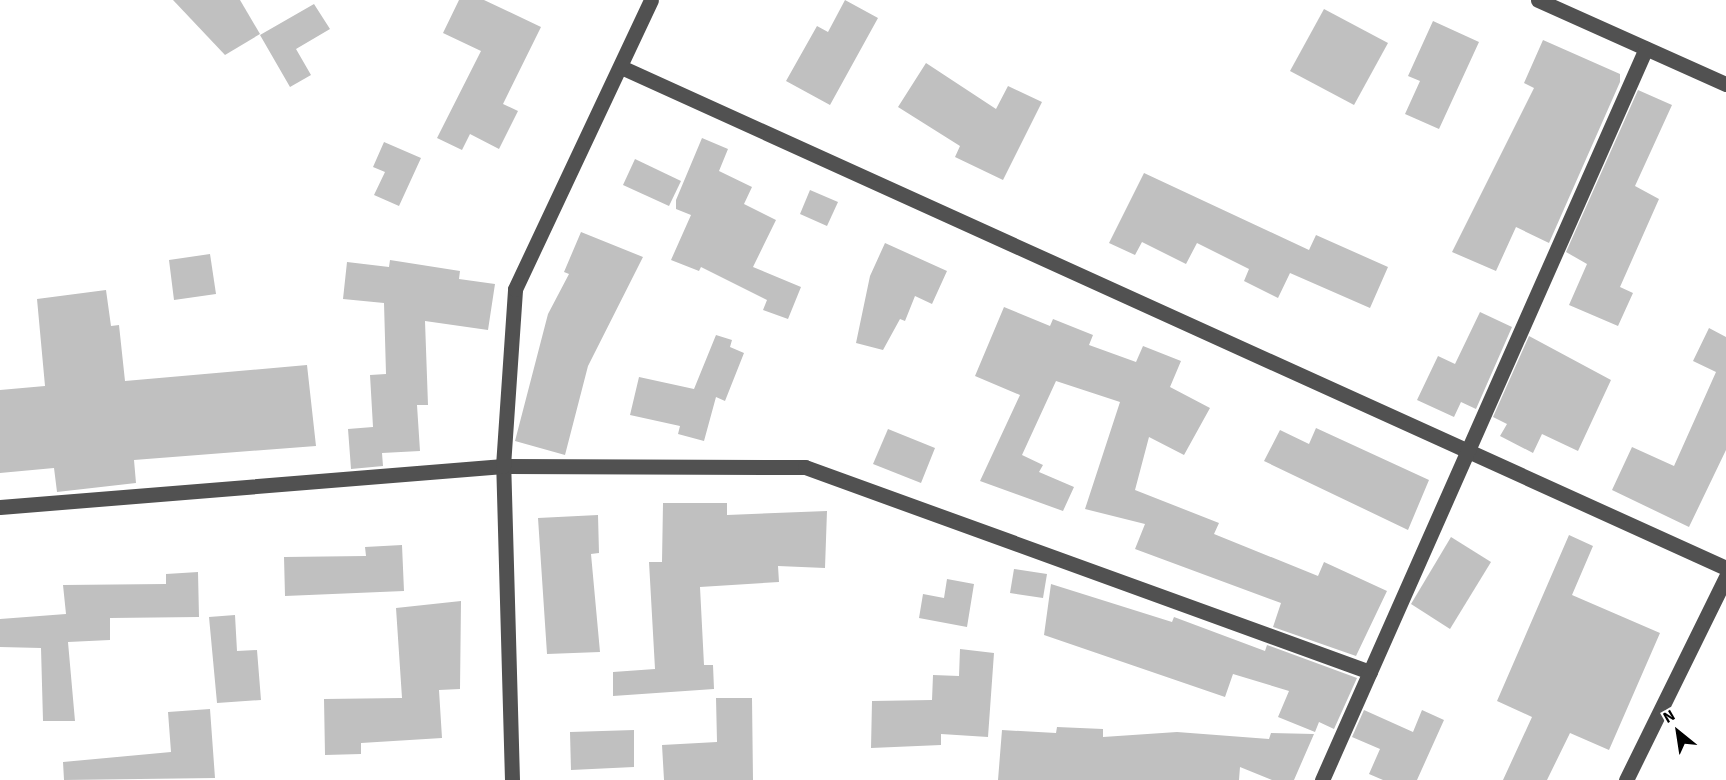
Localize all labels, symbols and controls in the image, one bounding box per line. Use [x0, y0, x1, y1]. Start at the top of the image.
north arrow [1648, 702, 1708, 762]
text: N [1659, 704, 1679, 729]

